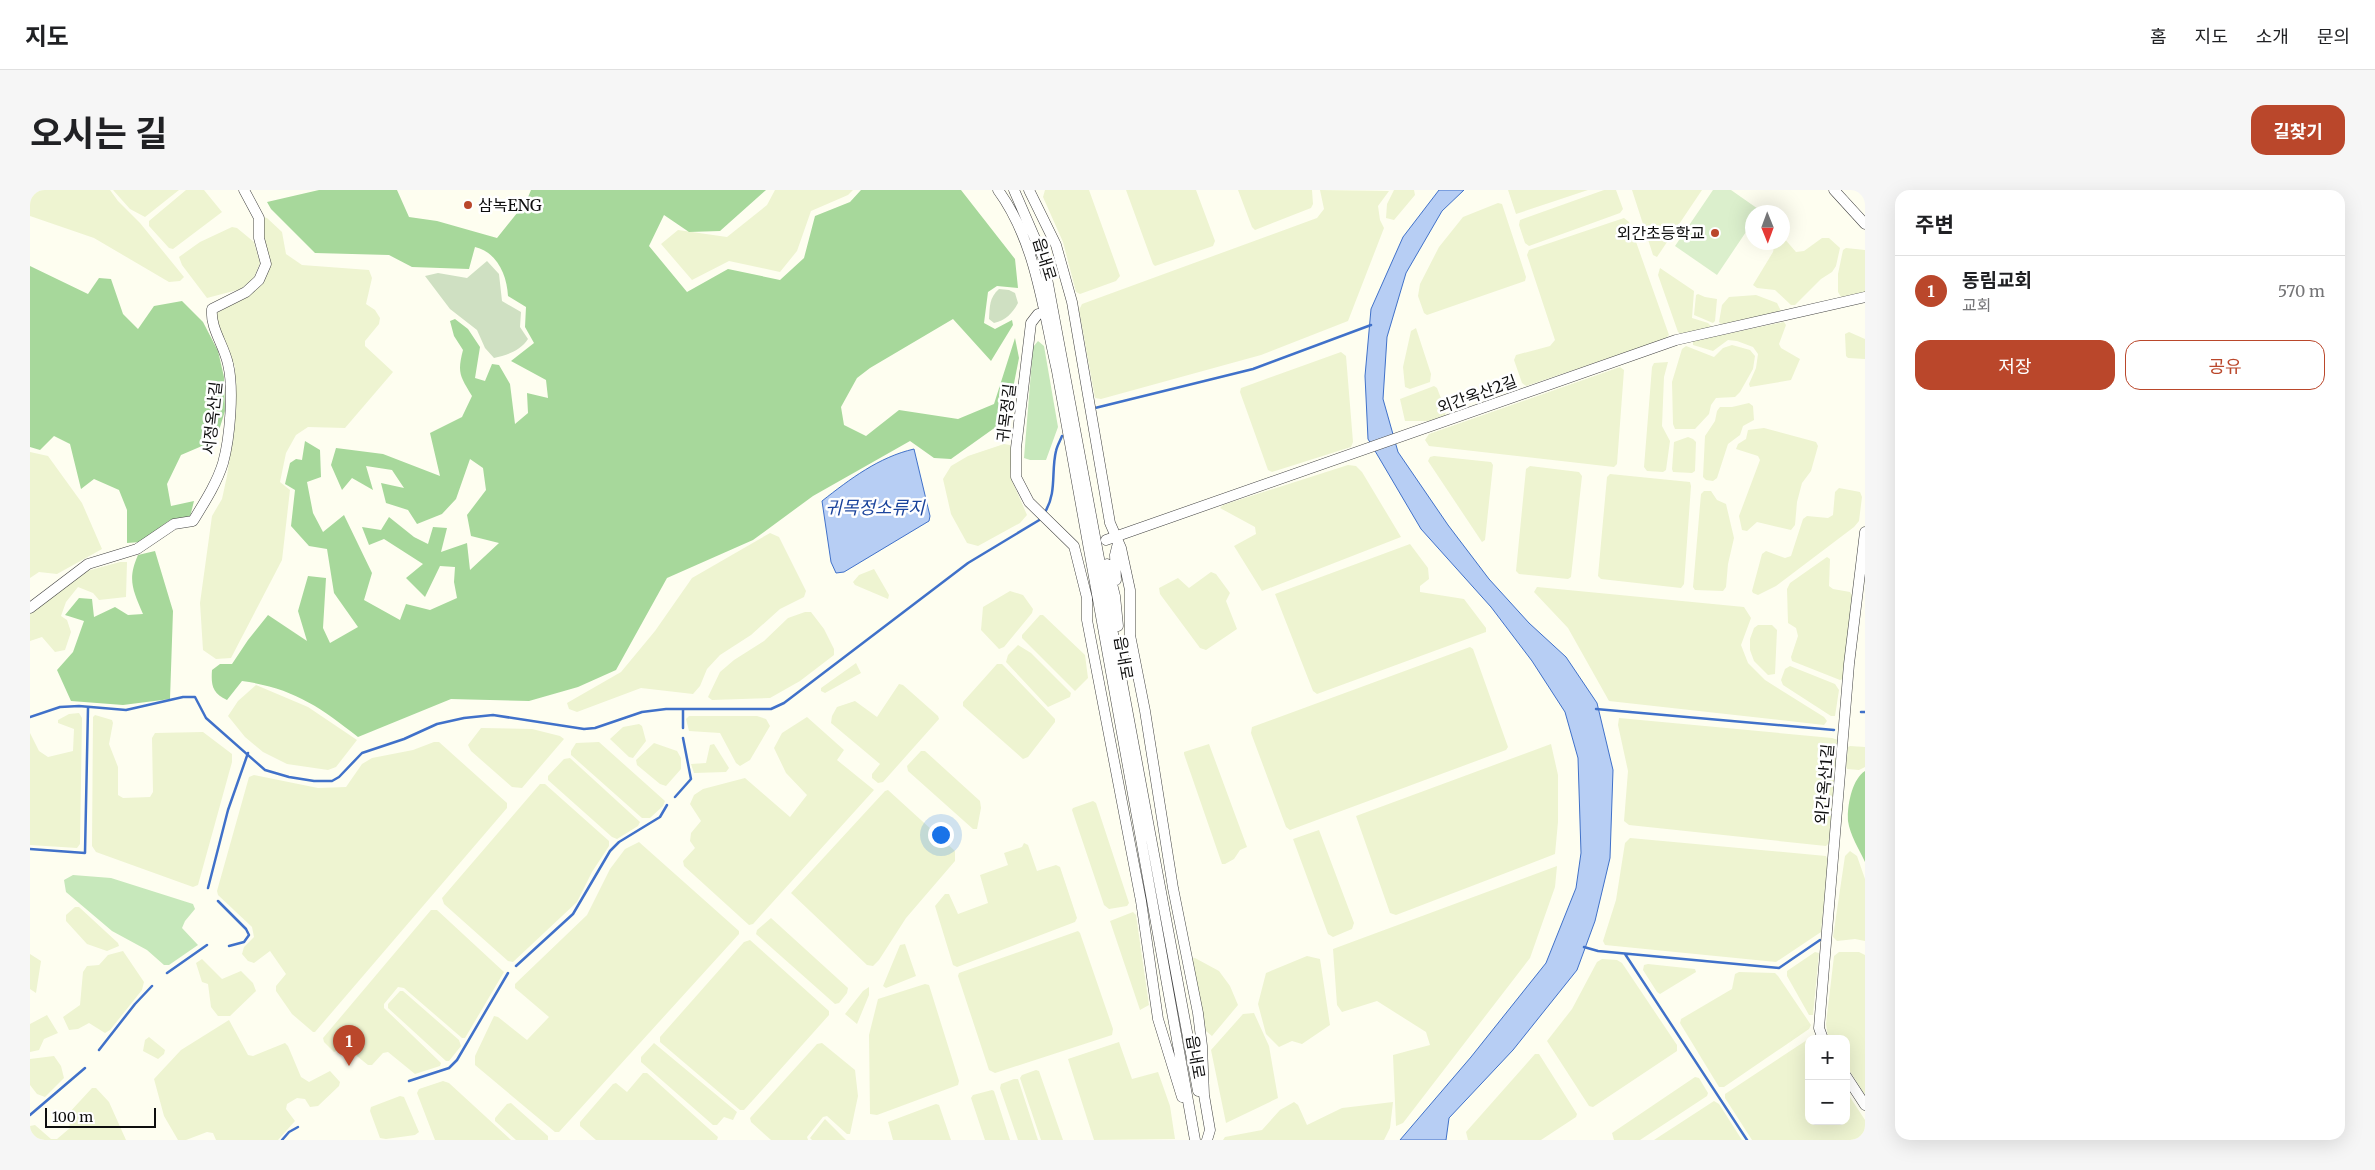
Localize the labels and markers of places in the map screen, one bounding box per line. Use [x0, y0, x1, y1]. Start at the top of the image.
place label: 삼녹ENG [478, 195, 542, 215]
marker: 삼녹ENG [462, 199, 474, 211]
place label: 외간초등학교 [1617, 223, 1705, 243]
marker: 외간초등학교 [1709, 227, 1721, 239]
pin: 1 [333, 1025, 365, 1066]

